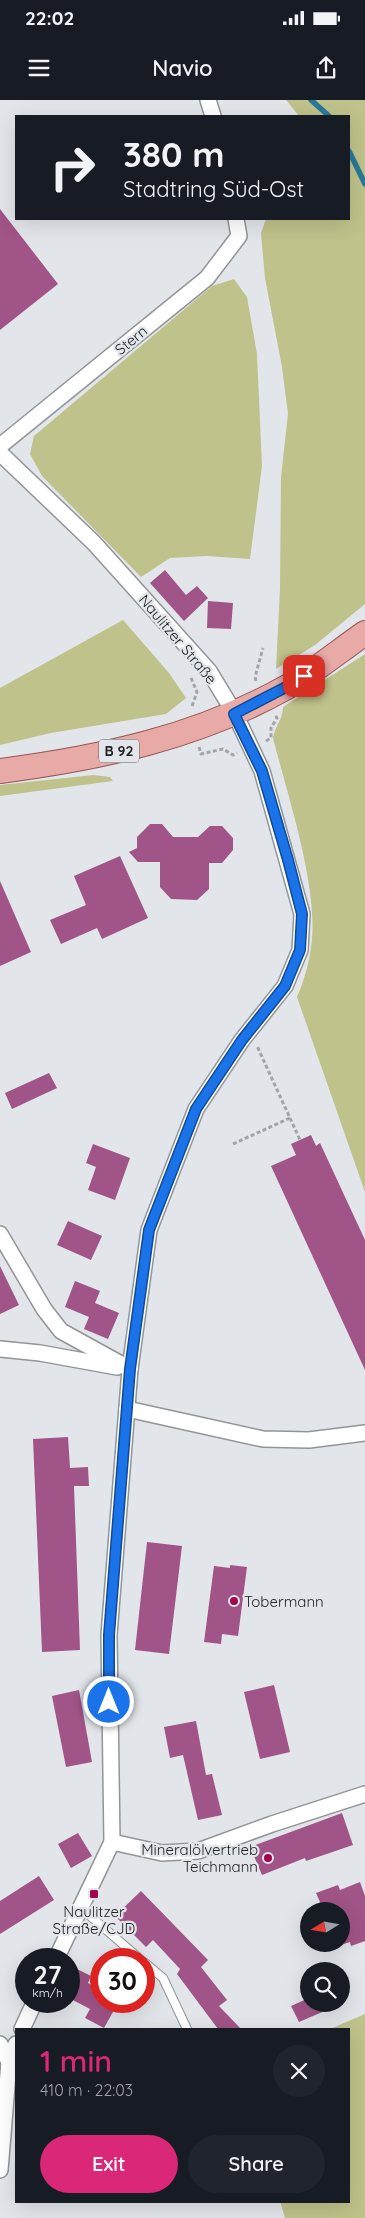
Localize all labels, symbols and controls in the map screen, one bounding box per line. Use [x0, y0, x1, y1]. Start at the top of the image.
text: 22:02 [25, 6, 74, 30]
icon: menu [25, 54, 53, 82]
text: Navio [152, 54, 213, 82]
icon: share [312, 54, 340, 82]
text: 380 m [123, 132, 225, 176]
icon: right [40, 135, 105, 200]
text: Stadtring Süd-Ost [123, 175, 304, 203]
street label: Stern [111, 321, 151, 359]
street label: Naulitzer Straße [135, 590, 221, 688]
pin [283, 655, 325, 697]
icon: arrive [290, 662, 318, 690]
road number: B 92 [99, 740, 139, 762]
place label: Tobermann [244, 1592, 324, 1611]
marker: Tobermann [228, 1595, 240, 1607]
position arrow [82, 1675, 134, 1727]
place label: Mineralölvertrieb Teichmann [141, 1840, 258, 1876]
marker: Mineralölvertrieb Teichmann [262, 1852, 274, 1864]
marker: Naulitzer Straße/CJD [88, 1888, 100, 1900]
place label: Naulitzer Straße/CJD [53, 1902, 136, 1938]
north arrow [300, 1902, 350, 1952]
map controls [300, 1902, 350, 2012]
speed limit sign: 30 [90, 1948, 155, 2013]
text: 27 [34, 1959, 61, 1990]
button: search [300, 1962, 350, 2012]
text: km/h [32, 1985, 63, 2000]
text: 1 min [40, 2042, 112, 2080]
button: close [273, 2045, 325, 2097]
text: 410 m · 22:03 [40, 2080, 133, 2100]
button: Exit [40, 2135, 178, 2193]
button: Share [188, 2135, 325, 2193]

